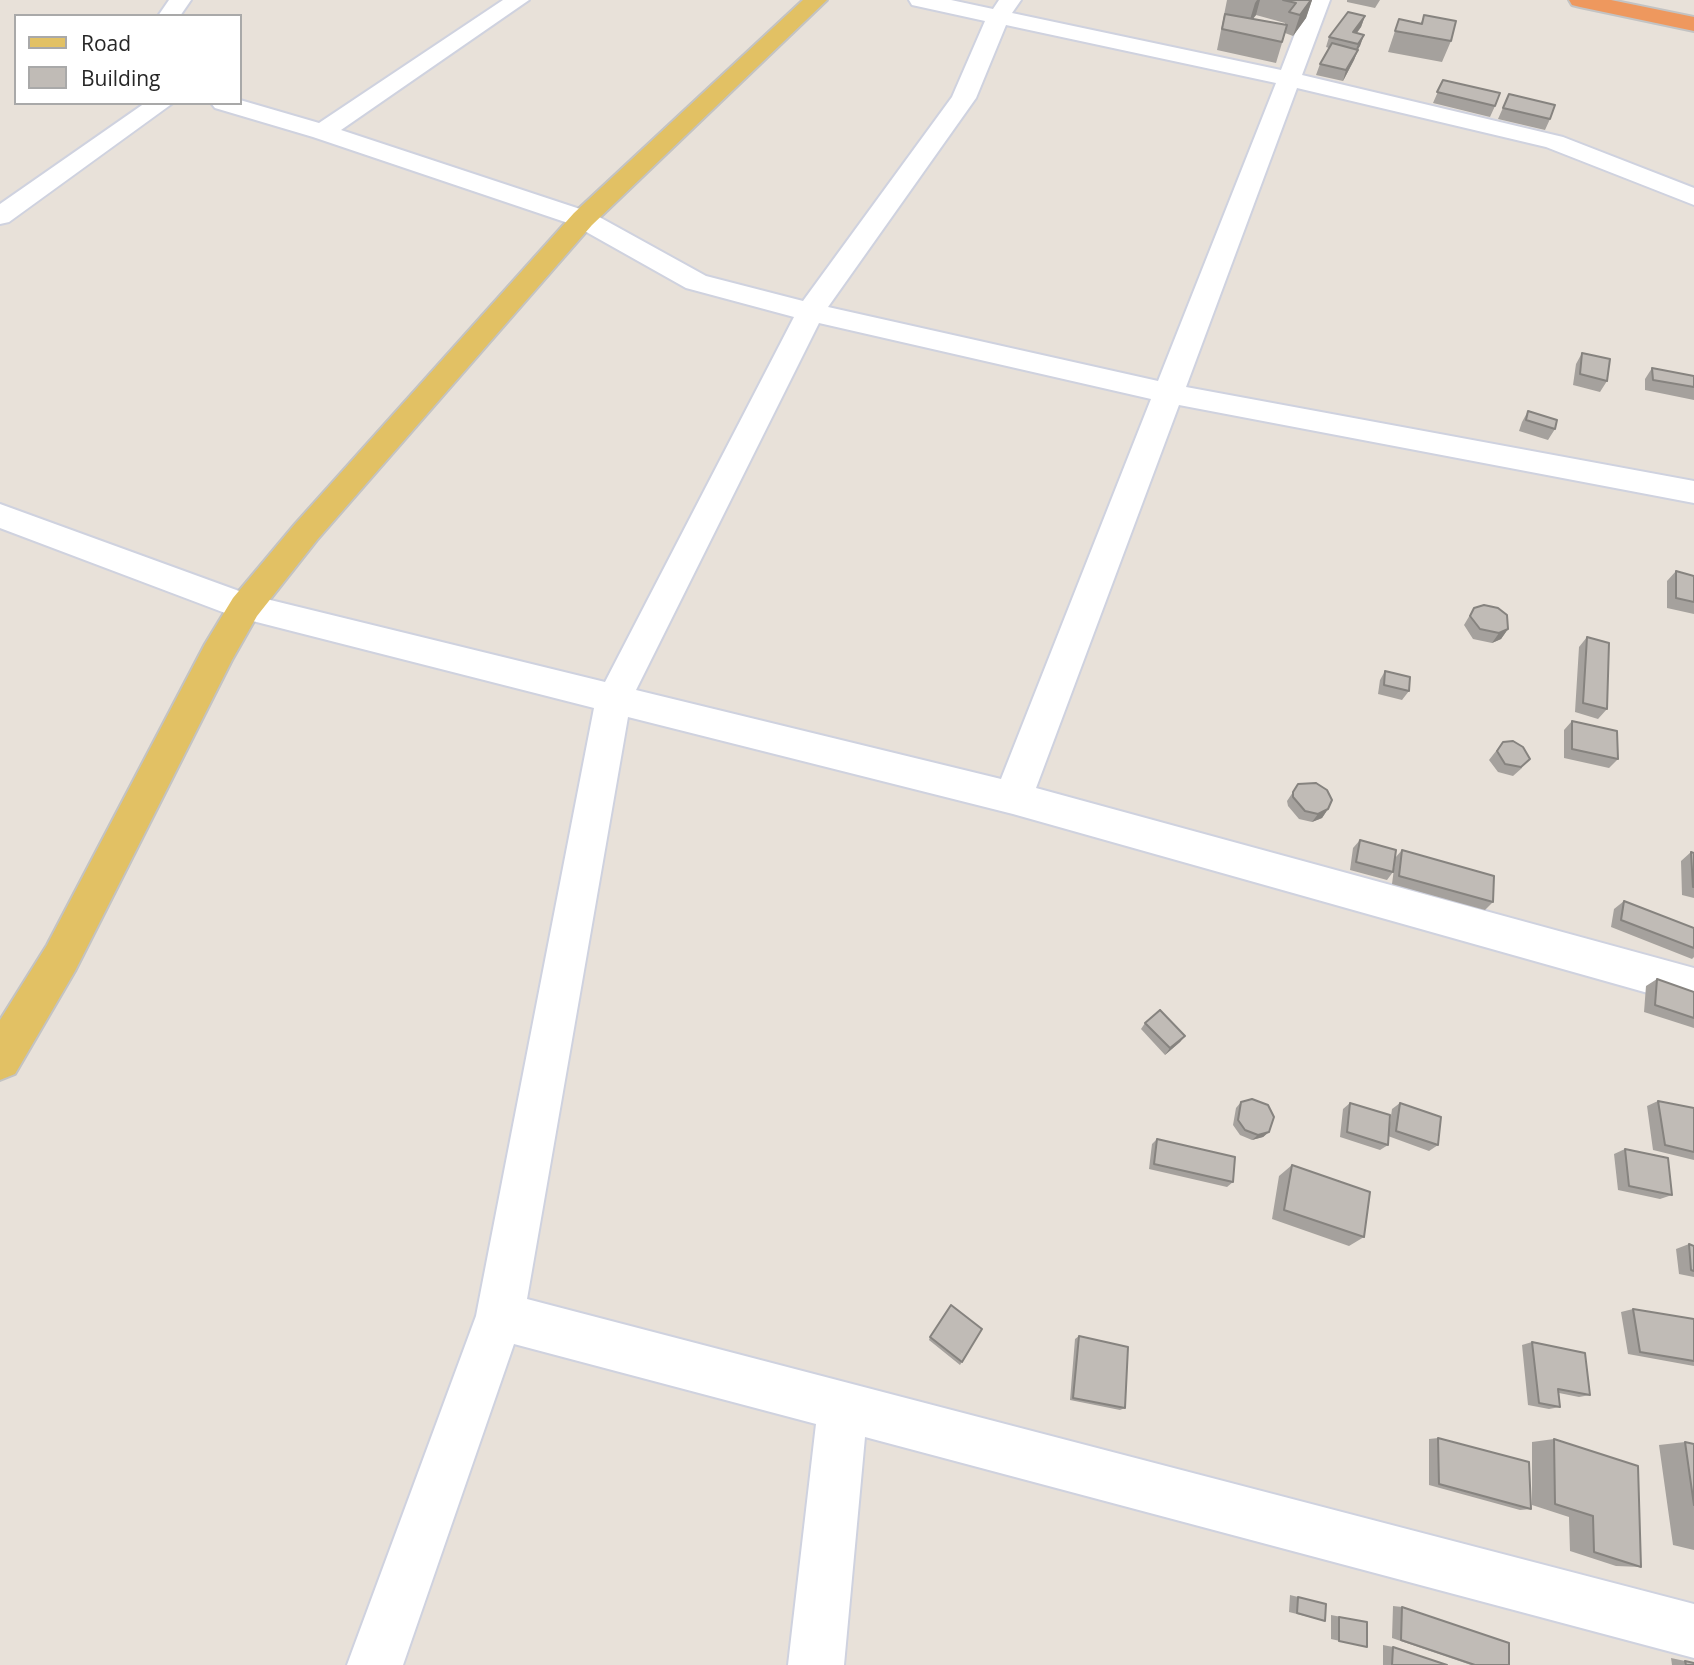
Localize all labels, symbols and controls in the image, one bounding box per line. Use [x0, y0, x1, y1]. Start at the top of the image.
legend [14, 14, 242, 105]
text: Road [81, 29, 131, 57]
text: Building [81, 64, 160, 92]

